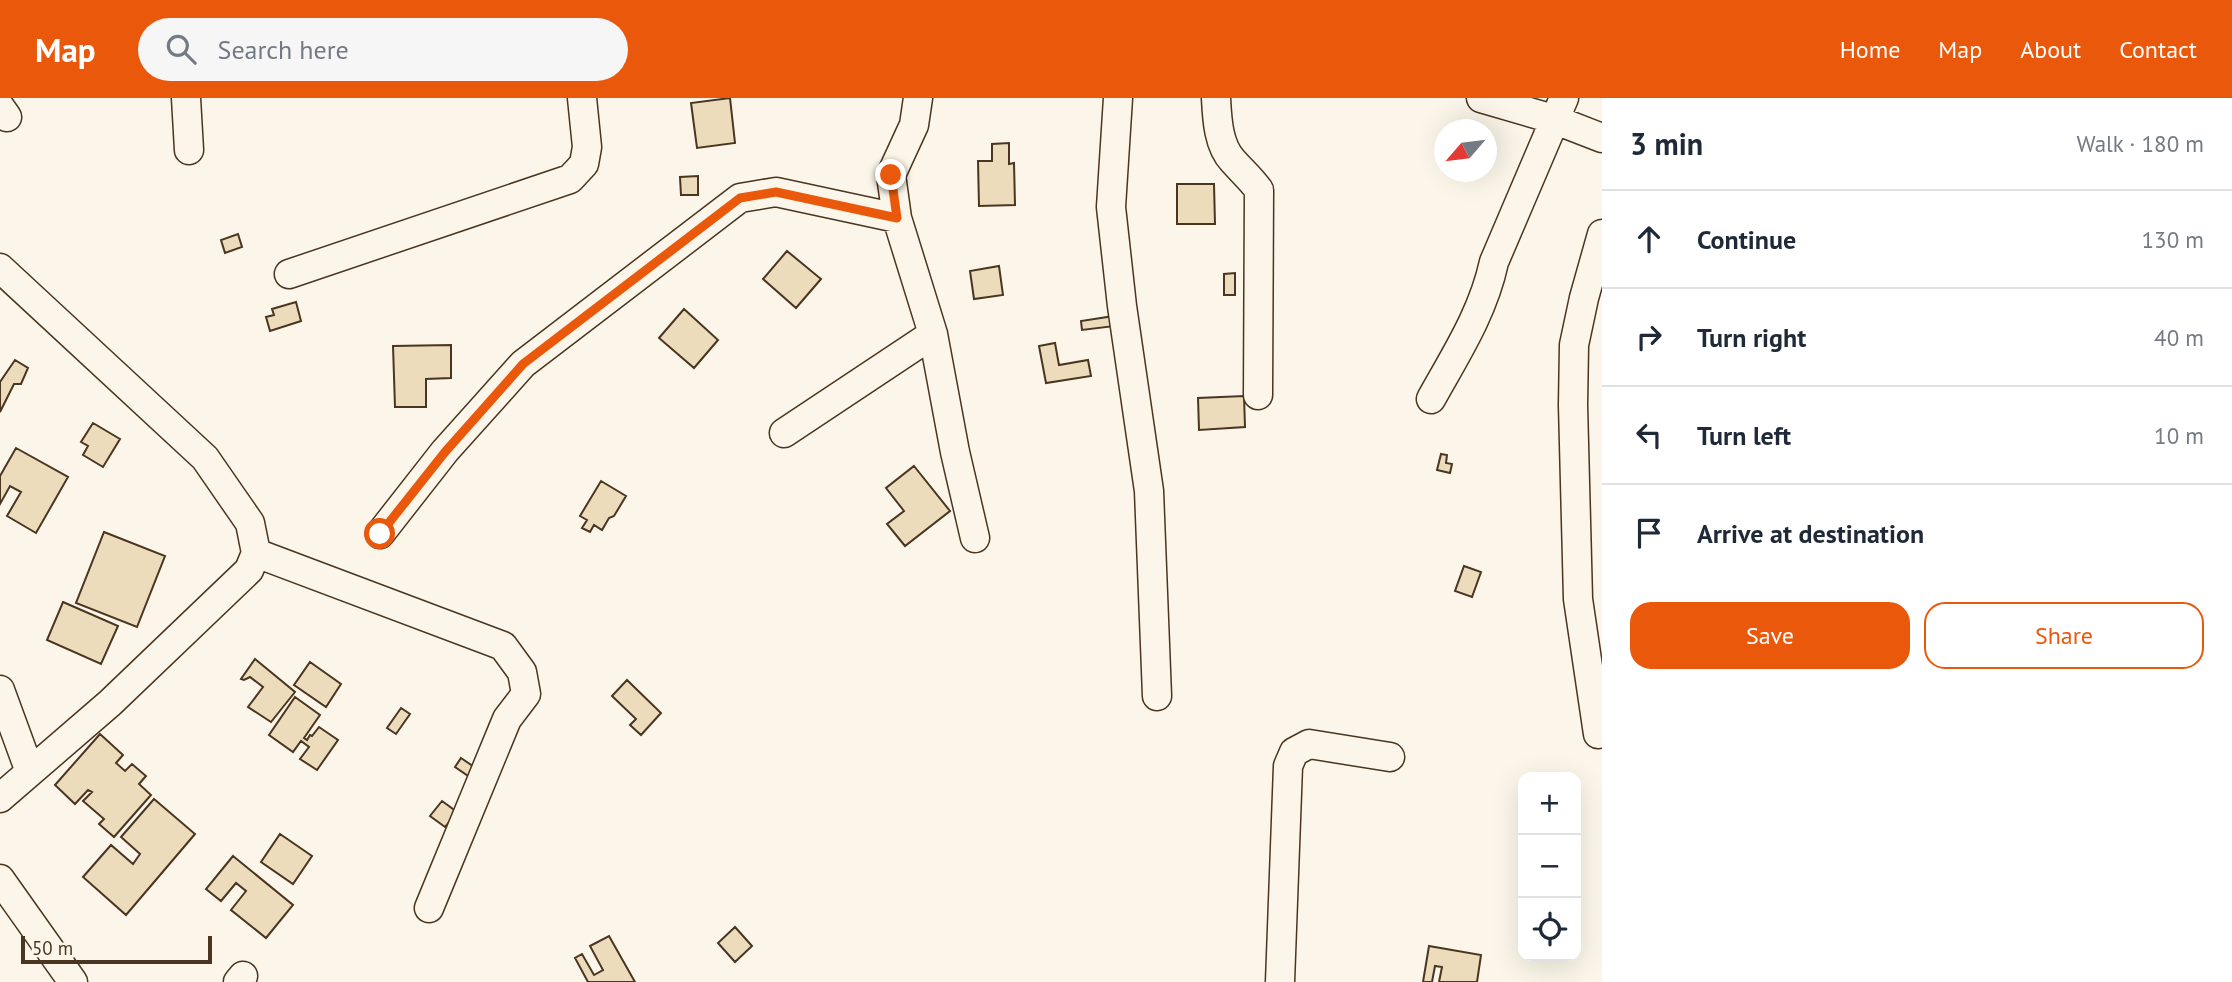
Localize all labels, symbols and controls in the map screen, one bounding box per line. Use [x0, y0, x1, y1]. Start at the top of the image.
search box [138, 18, 628, 81]
text: Map [35, 28, 96, 71]
icon: search [162, 30, 200, 68]
text: Search here [218, 33, 349, 66]
text: Home [1840, 34, 1900, 65]
text: Map [1938, 34, 1982, 65]
text: About [2020, 34, 2081, 65]
text: Contact [2119, 34, 2197, 65]
north arrow [1434, 119, 1497, 182]
text: 3 min [1630, 124, 1703, 163]
text: Walk · 180 m [2077, 129, 2204, 158]
route end [875, 159, 906, 190]
icon: ahead [1630, 220, 1668, 258]
text: Continue [1697, 223, 1796, 256]
text: 130 m [2142, 225, 2204, 254]
icon: right [1630, 318, 1668, 356]
text: Turn right [1697, 321, 1806, 354]
text: 40 m [2154, 323, 2204, 352]
icon: left [1630, 416, 1668, 454]
text: Turn left [1697, 419, 1791, 452]
text: 10 m [2154, 421, 2204, 450]
icon: arrive [1630, 514, 1668, 552]
text: Arrive at destination [1697, 517, 1924, 550]
route start [364, 518, 395, 549]
button: Save [1630, 602, 1910, 669]
button: Share [1924, 602, 2204, 669]
map controls [1518, 772, 1581, 961]
button: + [1518, 772, 1581, 835]
button: − [1518, 835, 1581, 898]
button: locate [1518, 898, 1581, 961]
scale bar [21, 933, 212, 965]
text: 50 m [32, 936, 73, 960]

